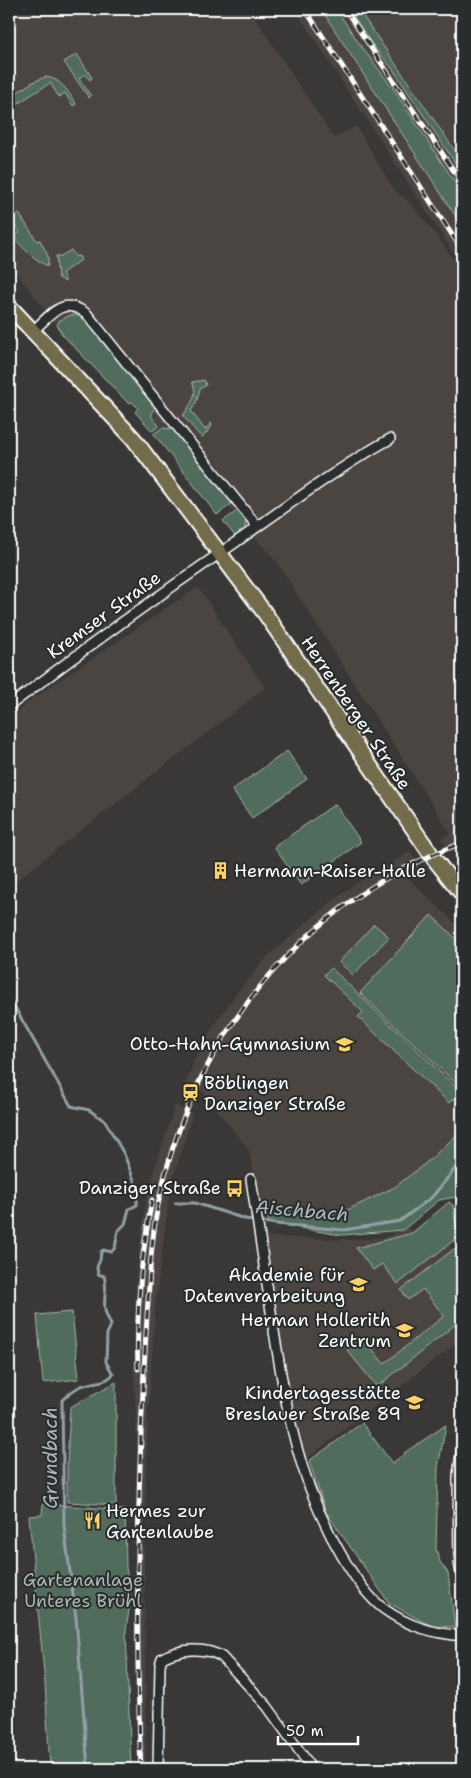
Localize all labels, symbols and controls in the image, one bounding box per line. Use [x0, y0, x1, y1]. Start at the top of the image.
street label: Kremser Straße [42, 566, 166, 664]
street label: Herrenberger Straße [295, 631, 417, 795]
place label: Hermann-Raiser-Halle [234, 859, 426, 883]
building icon: Hermann-Raiser-Halle [210, 861, 230, 881]
place label: Otto-Hahn-Gymnasium [130, 1032, 330, 1056]
school or university icon: Otto-Hahn-Gymnasium [334, 1034, 354, 1054]
place label: Böblingen Danziger Straße [204, 1071, 346, 1116]
station icon: Böblingen Danziger Straße [180, 1083, 200, 1103]
place label: Danziger Straße [79, 1176, 221, 1200]
bus stop icon: Danziger Straße [225, 1178, 245, 1198]
water label: Aischbach [254, 1194, 350, 1227]
place label: Akademie für Datenverarbeitung [184, 1263, 345, 1308]
school or university icon: Akademie für Datenverarbeitung [349, 1275, 369, 1295]
place label: Herman Hollerith Zentrum [241, 1308, 391, 1353]
school or university icon: Herman Hollerith Zentrum [395, 1320, 415, 1340]
place label: Kindertagesstätte Breslauer Straße 89 [225, 1381, 401, 1426]
school or university icon: Kindertagesstätte Breslauer Straße 89 [405, 1393, 425, 1413]
water label: Grundbach [38, 1407, 63, 1509]
place label: Hermes zur Gartenlaube [106, 1499, 214, 1544]
restaurant icon: Hermes zur Gartenlaube [82, 1511, 102, 1531]
park label: Gartenanlage Unteres Brühl [23, 1568, 143, 1613]
scale bar [278, 1713, 358, 1745]
text: 50 m [286, 1721, 324, 1741]

